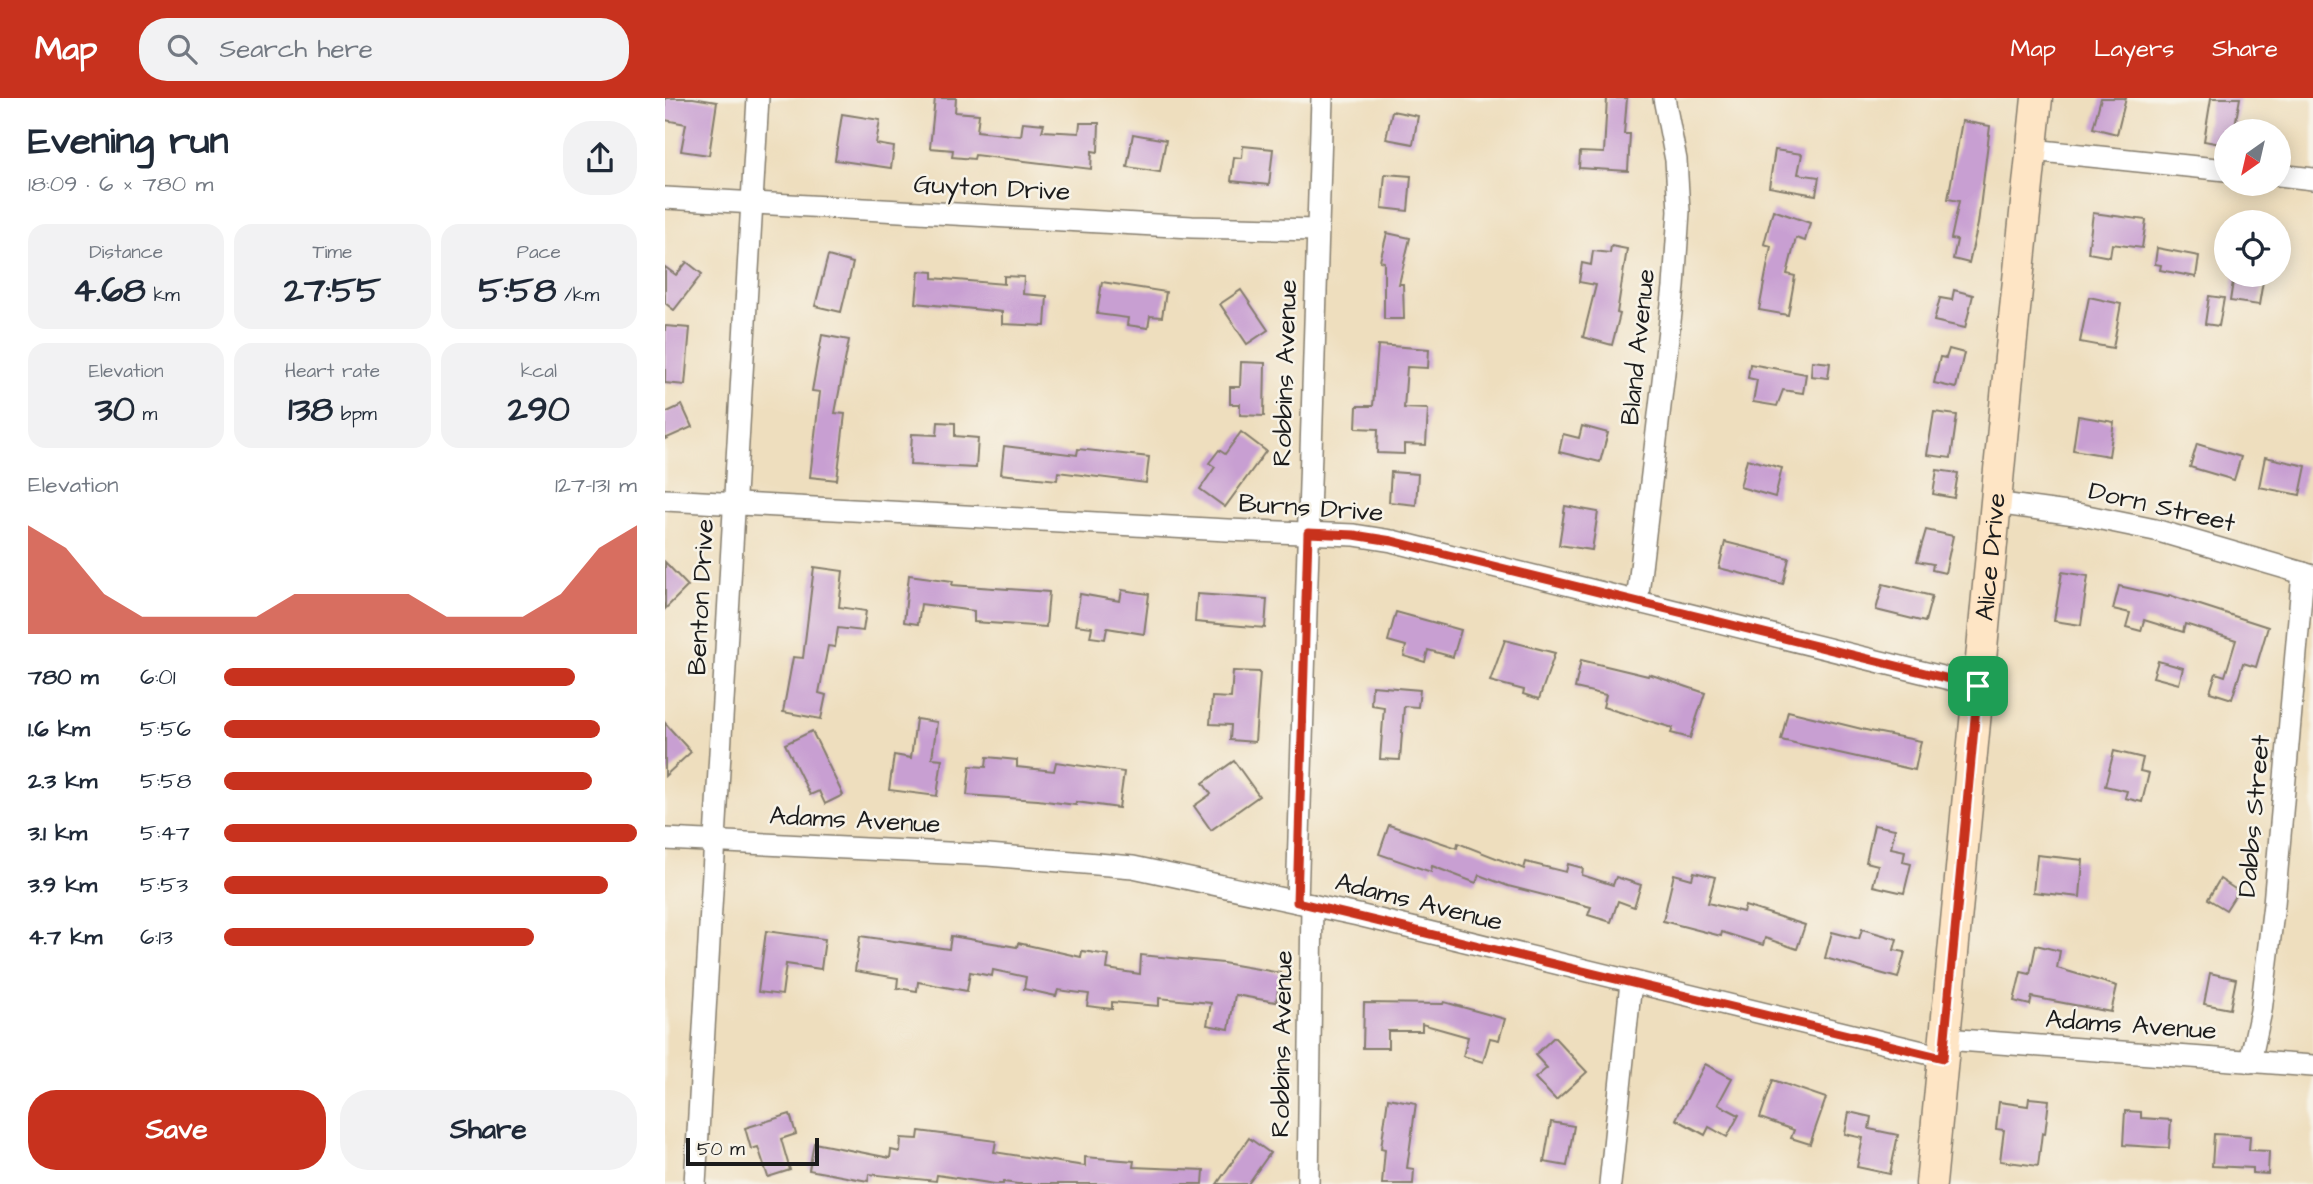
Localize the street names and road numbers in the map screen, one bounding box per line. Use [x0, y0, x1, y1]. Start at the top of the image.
street label: Guyton Drive [913, 166, 1071, 212]
street label: Bland Avenue [1612, 267, 1664, 427]
street label: Robbins Avenue [1264, 279, 1306, 467]
street label: Dorn Street [2085, 473, 2239, 541]
street label: Burns Drive [1237, 485, 1385, 531]
street label: Alice Drive [1967, 491, 2015, 622]
street label: Benton Drive [679, 518, 723, 676]
street label: Dabbs Street [2229, 733, 2279, 899]
street label: Adams Avenue [768, 798, 942, 842]
street label: Adams Avenue [1331, 864, 1507, 940]
street label: Robbins Avenue [1262, 950, 1302, 1138]
street label: Adams Avenue [2044, 1001, 2218, 1049]

